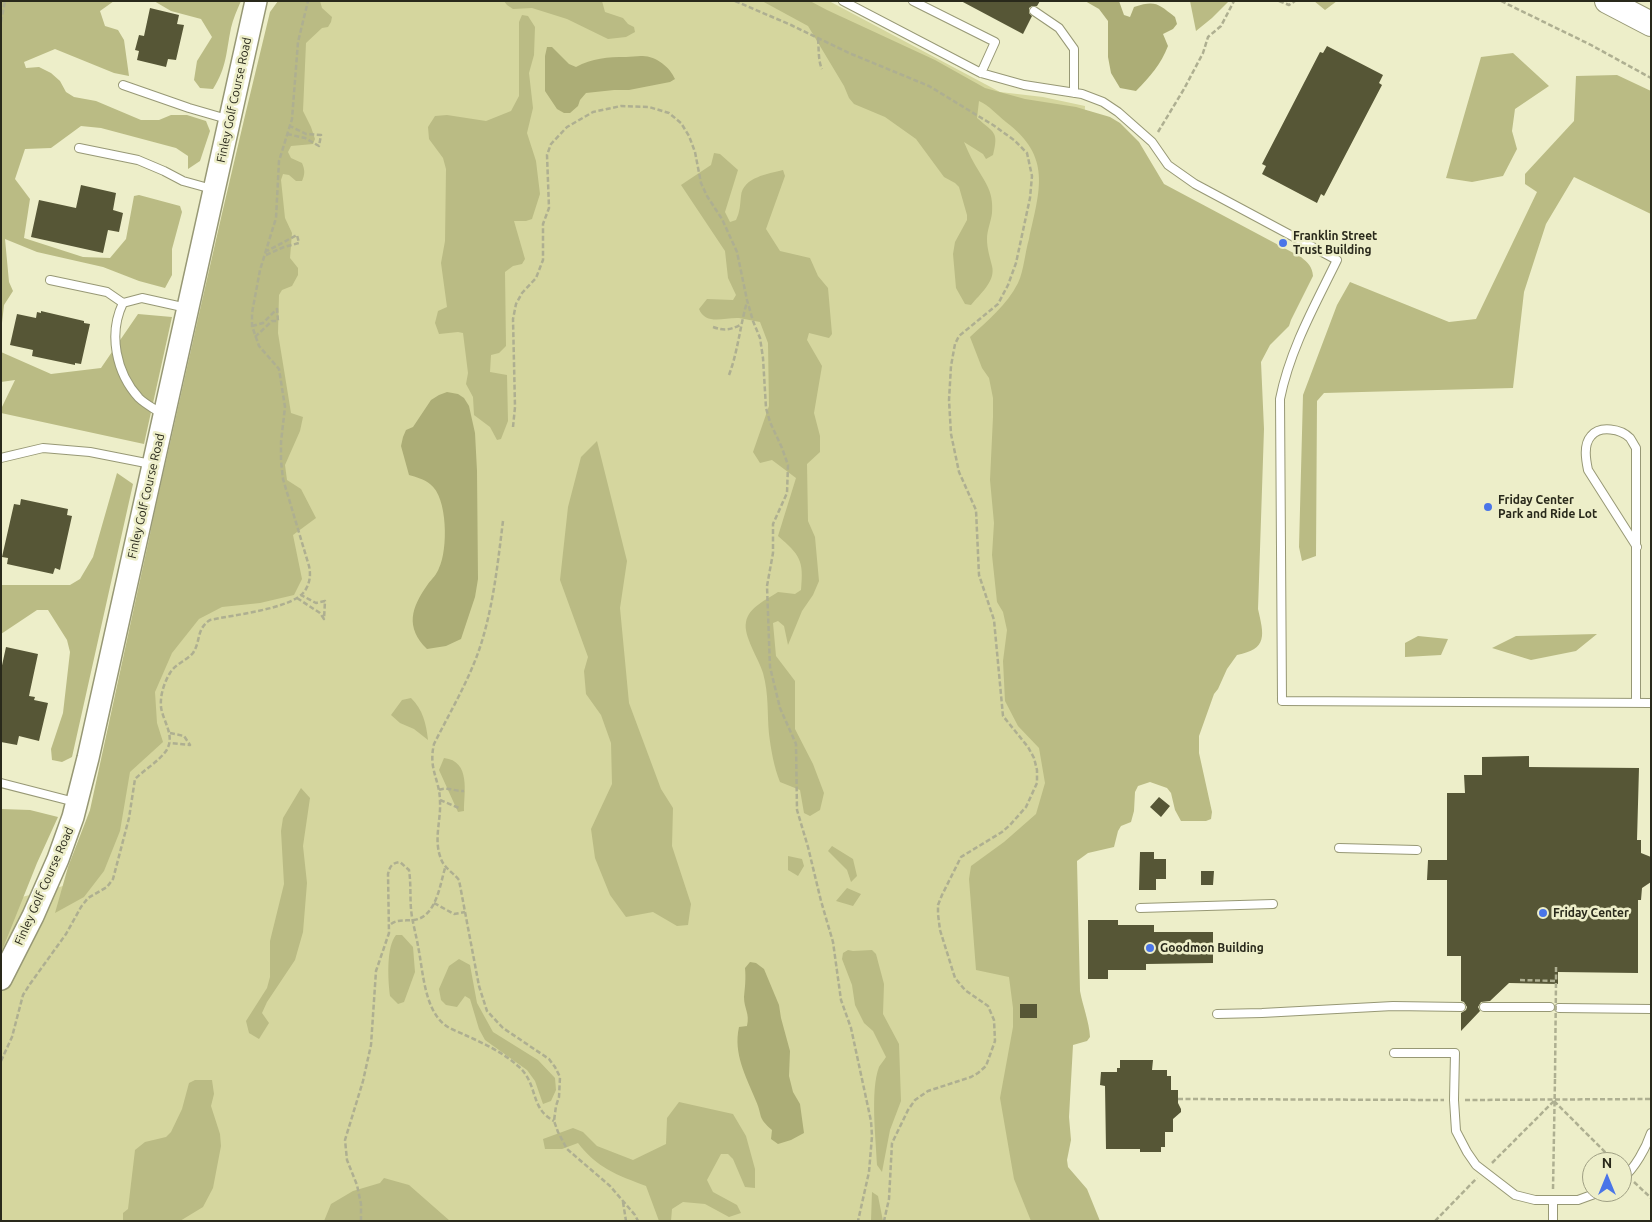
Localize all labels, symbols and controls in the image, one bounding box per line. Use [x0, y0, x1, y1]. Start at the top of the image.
street label: Finley Golf Course Road [214, 36, 254, 164]
place label: Franklin Street Trust Building [1293, 229, 1377, 257]
marker: Franklin Street Trust Building [1277, 237, 1289, 249]
street label: Finley Golf Course Road [125, 432, 167, 560]
place label: Friday Center Park and Ride Lot [1498, 493, 1597, 521]
marker: Friday Center Park and Ride Lot [1482, 501, 1494, 513]
street label: Finley Golf Course Road [11, 825, 77, 947]
place label: Friday Center [1553, 906, 1629, 920]
marker: Friday Center [1537, 907, 1549, 919]
place label: Goodmon Building [1160, 941, 1264, 955]
marker: Goodmon Building [1144, 942, 1156, 954]
north arrow [1582, 1152, 1632, 1202]
text: N [1602, 1155, 1612, 1171]

